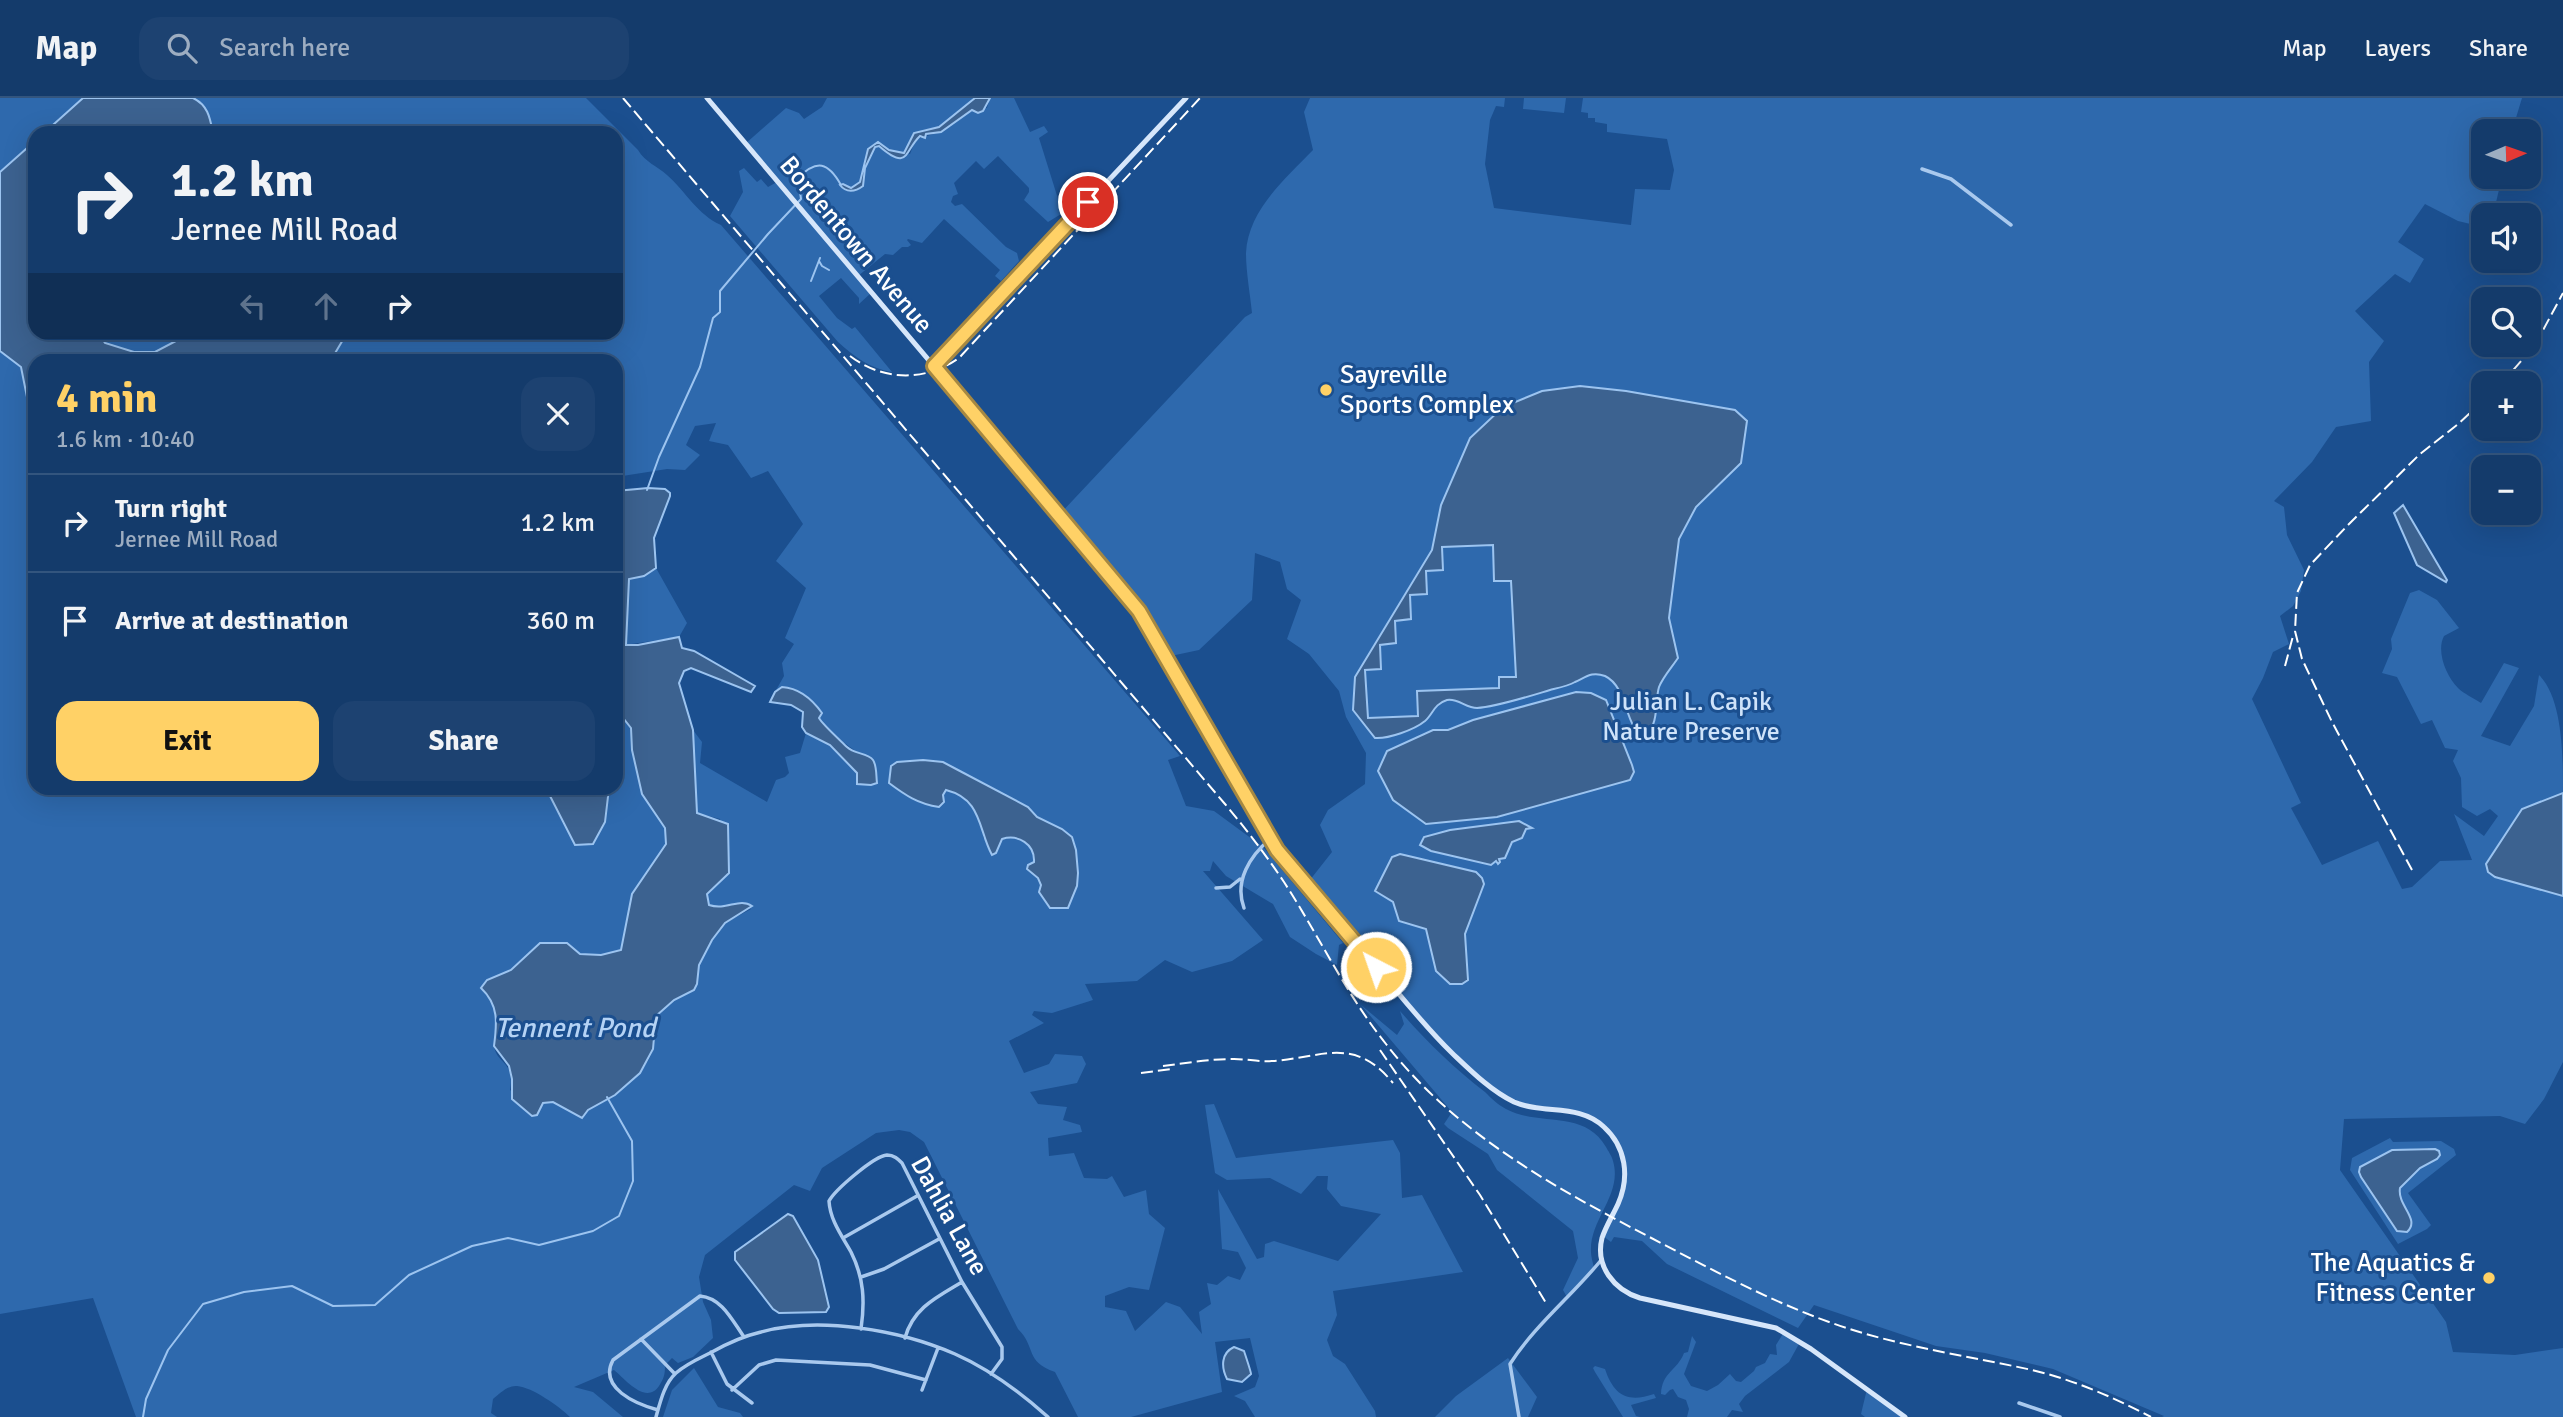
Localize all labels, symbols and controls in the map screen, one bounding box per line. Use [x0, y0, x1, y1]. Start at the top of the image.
search box [139, 17, 629, 80]
text: Map [35, 28, 97, 69]
icon: search [163, 29, 201, 67]
text: Search here [219, 32, 350, 64]
text: Map [2282, 33, 2327, 63]
text: Layers [2365, 33, 2431, 63]
text: Share [2469, 33, 2528, 63]
north arrow [2471, 119, 2541, 189]
map controls [2471, 119, 2541, 525]
text: 1.2 km [171, 150, 314, 210]
street label: Bordentown Avenue [772, 150, 940, 340]
icon: right [56, 154, 147, 245]
pin [1058, 172, 1118, 232]
icon: arrive [1069, 183, 1107, 221]
button: sound [2471, 203, 2541, 273]
text: Jernee Mill Road [171, 210, 398, 249]
icon: left [234, 287, 272, 325]
icon: ahead [307, 287, 345, 325]
icon: right [380, 287, 418, 325]
button: search [2471, 287, 2541, 357]
place label: Sayreville Sports Complex [1340, 359, 1514, 421]
button: + [2471, 371, 2541, 441]
text: 4 min [56, 373, 157, 424]
button: close [521, 377, 595, 451]
marker: Sayreville Sports Complex [1318, 382, 1334, 398]
text: 1.6 km · 10:40 [56, 425, 195, 454]
button: − [2471, 455, 2541, 525]
text: Turn right [115, 493, 227, 525]
icon: right [56, 504, 94, 542]
text: 1.2 km [521, 507, 595, 539]
text: Jernee Mill Road [115, 525, 278, 554]
icon: arrive [56, 602, 94, 640]
text: Arrive at destination [115, 605, 348, 637]
text: 360 m [526, 605, 595, 637]
park label: Julian L. Capik Nature Preserve [1602, 686, 1780, 748]
button: Exit [56, 701, 319, 781]
button: Share [333, 701, 595, 781]
position arrow [1339, 930, 1413, 1004]
water label: Tennent Pond [494, 1011, 659, 1045]
street label: Dahlia Lane [903, 1151, 995, 1281]
place label: The Aquatics & Fitness Center [2311, 1247, 2475, 1309]
marker: The Aquatics & Fitness Center [2481, 1270, 2497, 1286]

